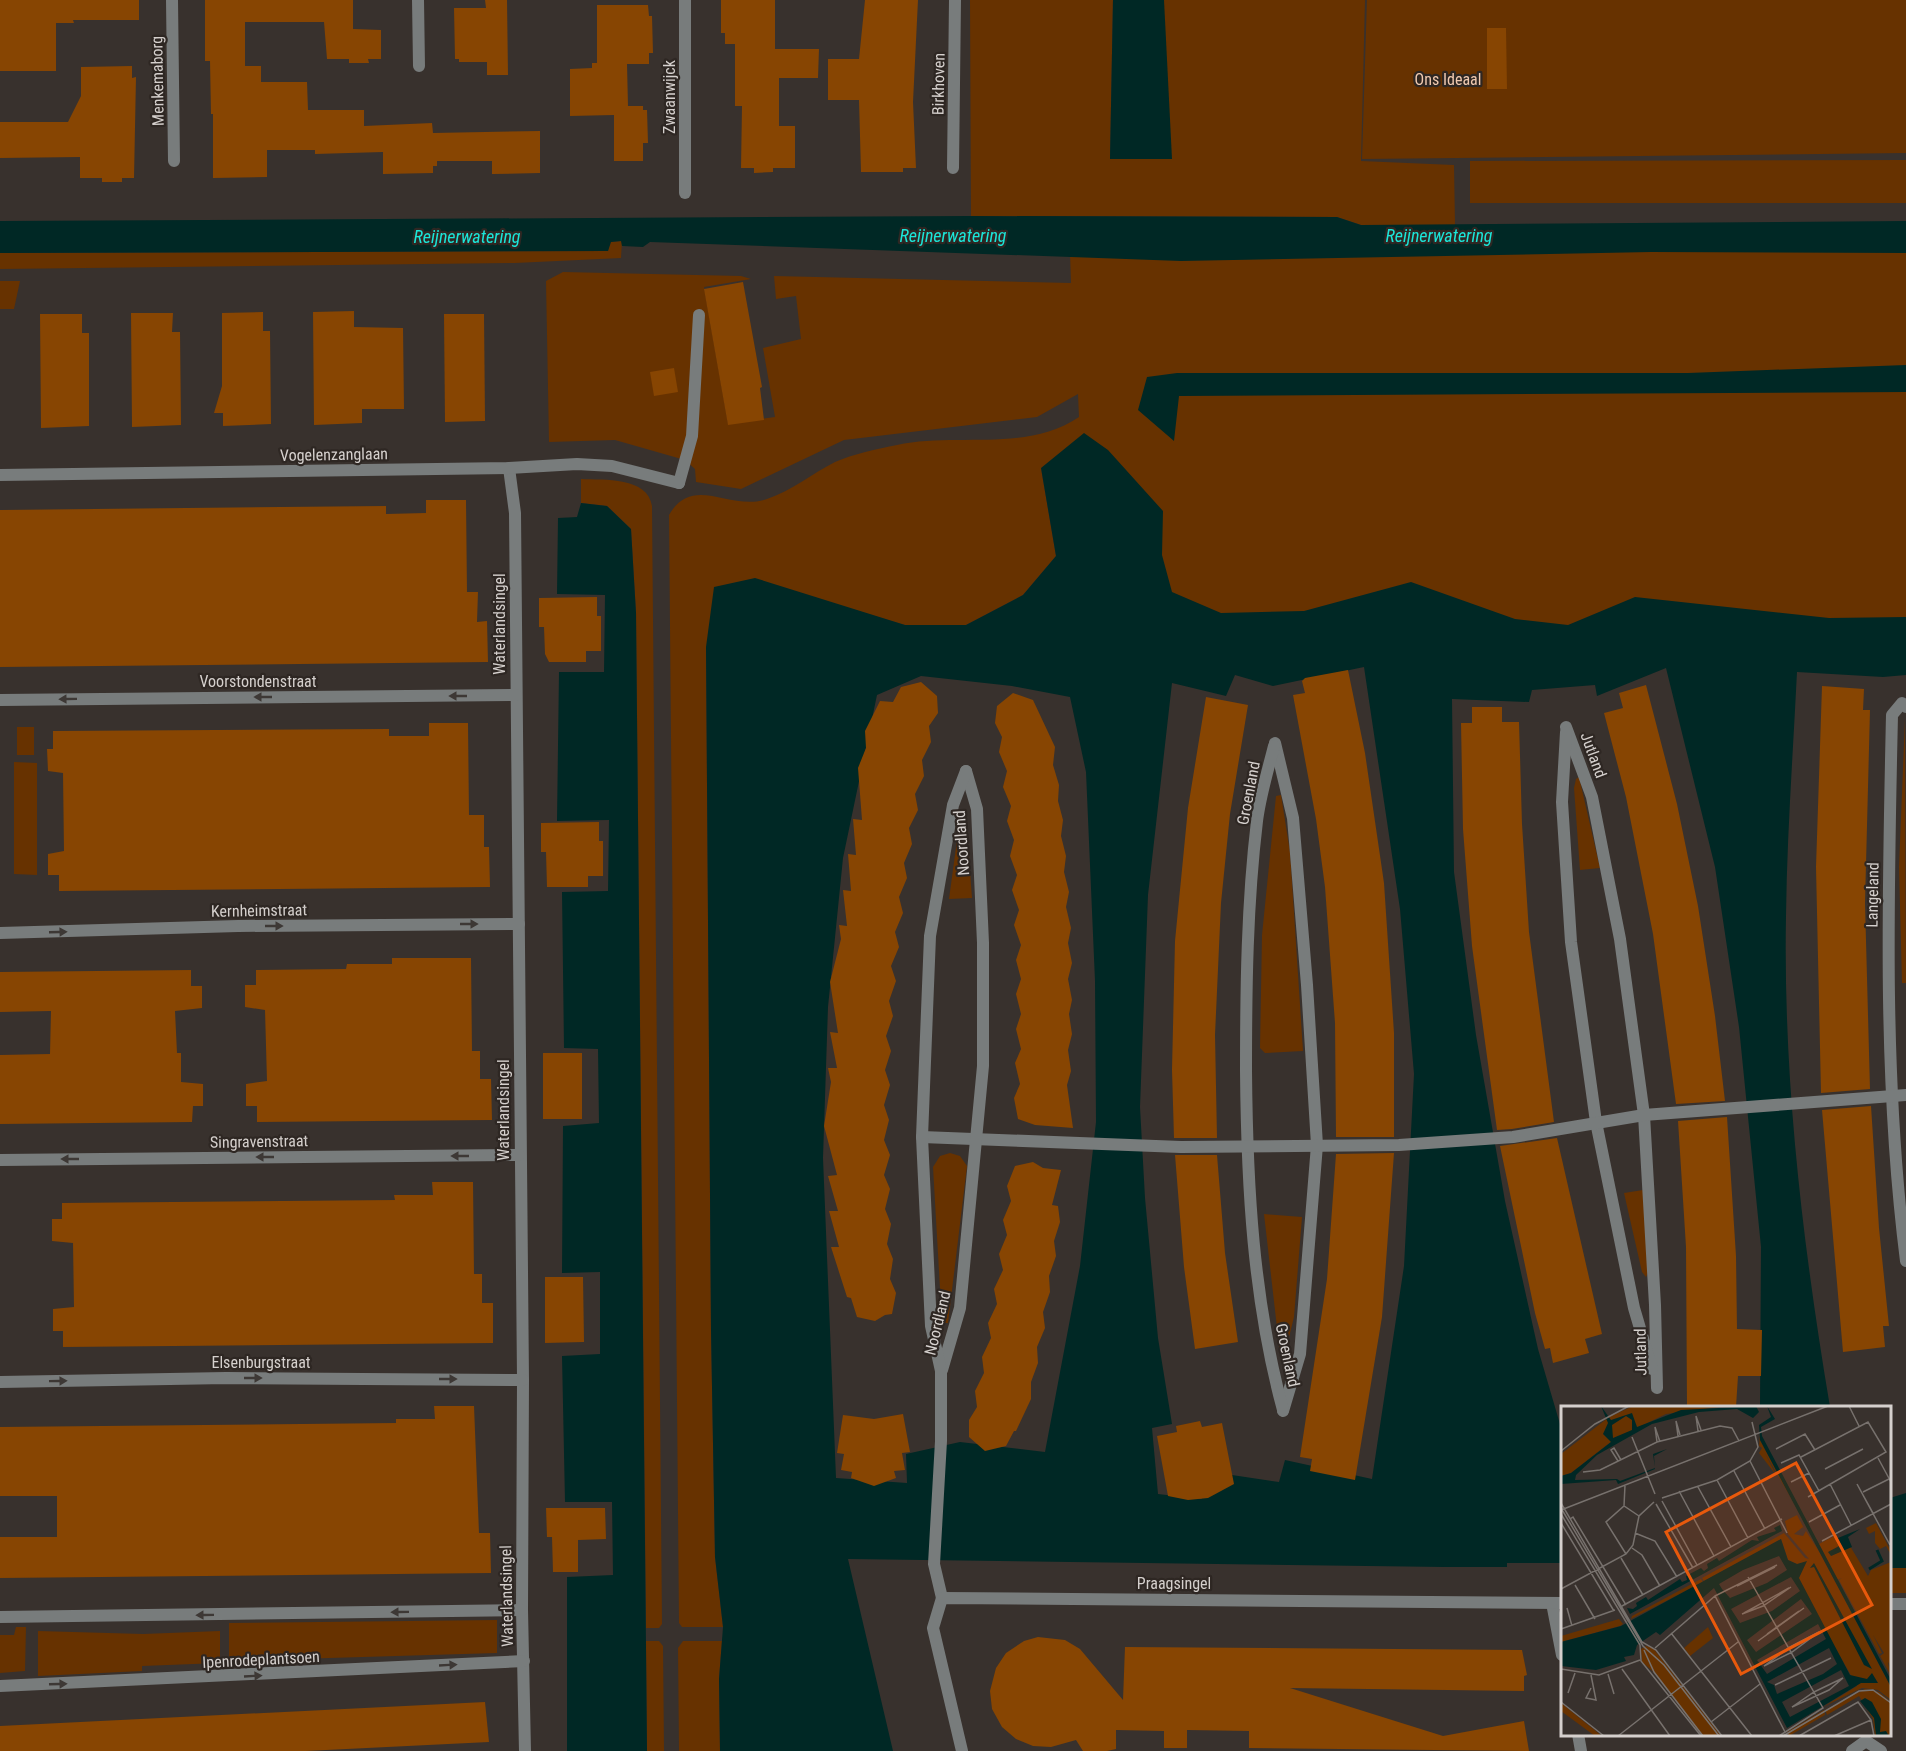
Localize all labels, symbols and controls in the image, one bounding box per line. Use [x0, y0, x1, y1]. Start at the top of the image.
street label: Menkemaborg [147, 36, 168, 126]
street label: Birkhoven [928, 53, 949, 115]
street label: Zwaanwijck [660, 59, 679, 134]
park label: Ons Ideaal [1415, 70, 1481, 89]
water label: Reijnerwatering [900, 225, 1007, 246]
water label: Reijnerwatering [1386, 225, 1493, 246]
water label: Reijnerwatering [414, 226, 521, 247]
street label: Vogelenzanglaan [280, 444, 388, 465]
street label: Waterlandsingel [490, 573, 509, 675]
street label: Voorstondenstraat [199, 672, 317, 691]
one-way arrow [448, 691, 467, 701]
one-way arrow [253, 692, 272, 702]
one-way arrow [58, 694, 77, 704]
street label: Jutland [1577, 730, 1611, 781]
street label: Groenland [1233, 760, 1264, 827]
street label: Noordland [950, 810, 973, 876]
street label: Langeland [1862, 862, 1883, 928]
street label: Kernheimstraat [211, 900, 308, 921]
one-way arrow [460, 919, 479, 929]
one-way arrow [265, 921, 284, 931]
one-way arrow [49, 928, 68, 937]
street label: Waterlandsingel [494, 1059, 513, 1161]
street label: Singravenstraat [210, 1131, 309, 1152]
one-way arrow [451, 1151, 470, 1160]
one-way arrow [256, 1152, 275, 1162]
one-way arrow [61, 1154, 80, 1164]
street label: Noordland [920, 1289, 955, 1357]
street label: Groenland [1272, 1322, 1304, 1389]
street label: Jutland [1631, 1328, 1650, 1376]
street label: Elsenburgstraat [211, 1353, 311, 1372]
one-way arrow [244, 1373, 263, 1383]
one-way arrow [439, 1374, 458, 1384]
one-way arrow [49, 1376, 68, 1386]
inset map [1561, 1406, 1891, 1736]
street label: Waterlandsingel [496, 1545, 517, 1647]
street label: Praagsingel [1137, 1574, 1211, 1593]
one-way arrow [391, 1607, 410, 1617]
one-way arrow [196, 1610, 215, 1620]
street label: Ipenrodeplantsoen [202, 1647, 320, 1672]
one-way arrow [439, 1661, 458, 1670]
one-way arrow [244, 1672, 263, 1681]
one-way arrow [49, 1680, 68, 1689]

